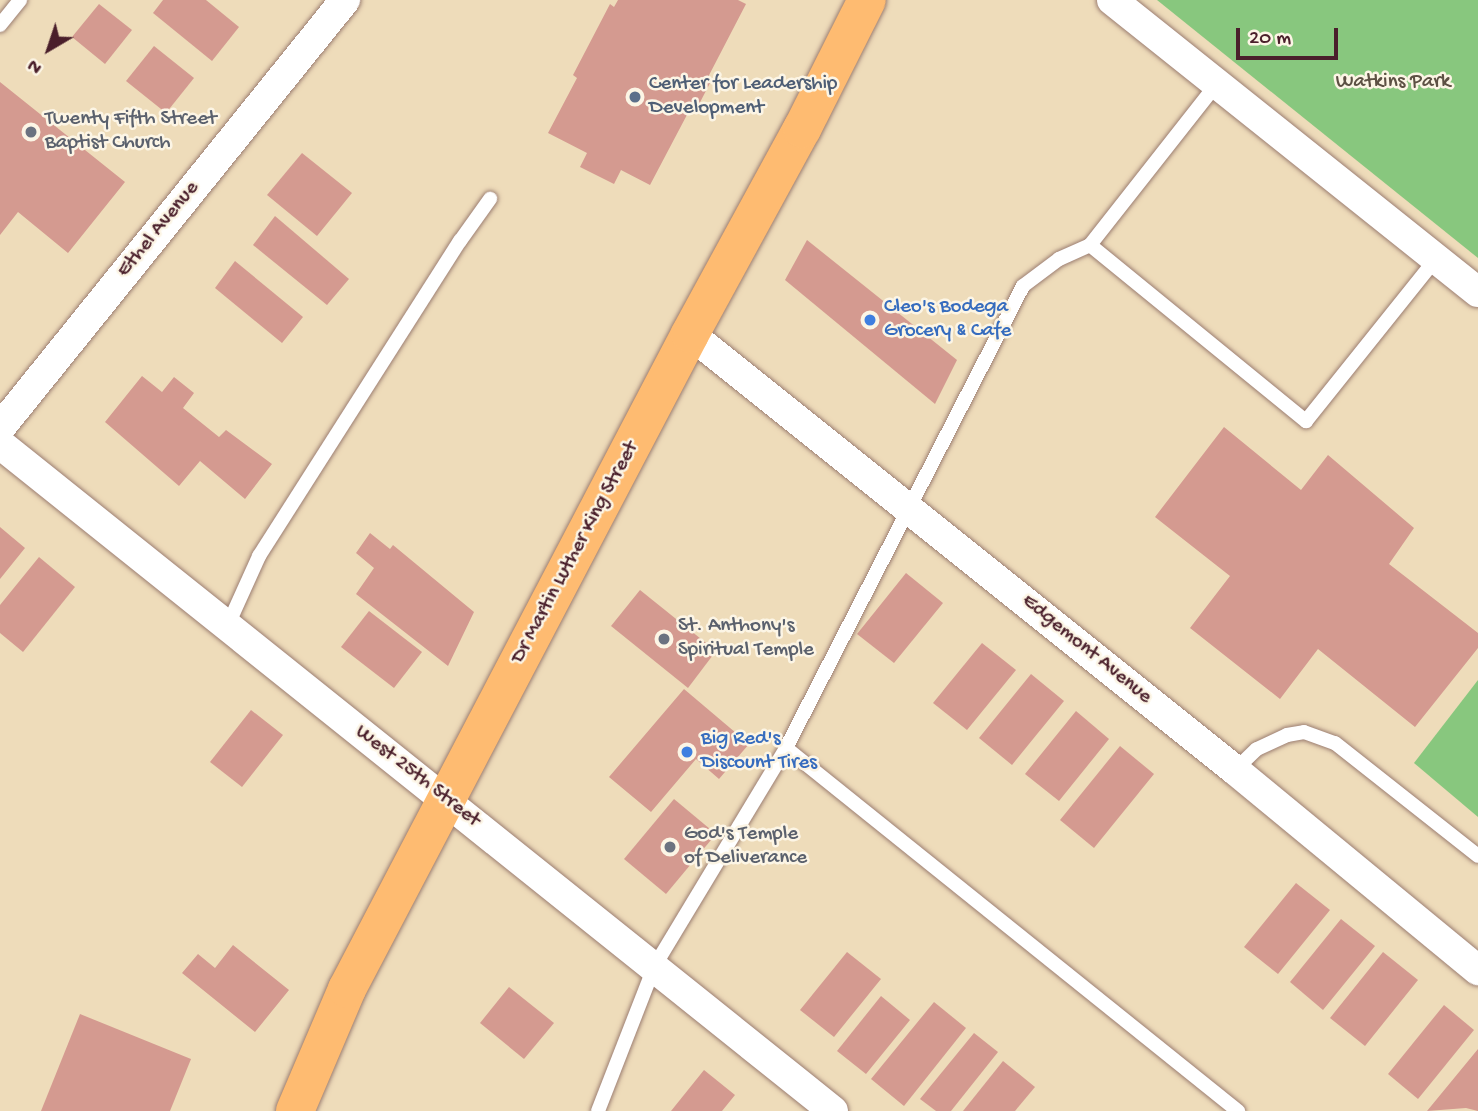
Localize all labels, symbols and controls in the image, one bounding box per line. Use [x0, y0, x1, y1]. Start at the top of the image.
north arrow [14, 14, 84, 84]
scale bar [1240, 14, 1342, 58]
text: 20 m [1249, 27, 1291, 52]
text: N [23, 53, 48, 79]
park label: Watkins Park [1336, 70, 1450, 96]
place label: Center for Leadership Development [649, 72, 837, 122]
marker: Center for Leadership Development [627, 89, 643, 105]
place label: Twenty Fifth Street Baptist Church [45, 107, 217, 157]
marker: Twenty Fifth Street Baptist Church [23, 124, 39, 140]
street label: Ethel Avenue [113, 177, 205, 283]
place label: Cleo's Bodega Grocery & Cafe [884, 295, 1011, 345]
marker: Cleo's Bodega Grocery & Cafe [862, 312, 878, 328]
street label: Dr Martin Luther King Street [507, 438, 645, 668]
street label: Edgemont Avenue [1016, 590, 1156, 710]
place label: St. Anthony's Spiritual Temple [678, 614, 814, 664]
marker: St. Anthony's Spiritual Temple [656, 631, 672, 647]
street label: West 25th Street [349, 720, 485, 834]
place label: Big Red's Discount Tires [701, 727, 817, 777]
marker: Big Red's Discount Tires [679, 744, 695, 760]
place label: God's Temple of Deliverance [684, 822, 807, 872]
marker: God's Temple of Deliverance [662, 839, 678, 855]

